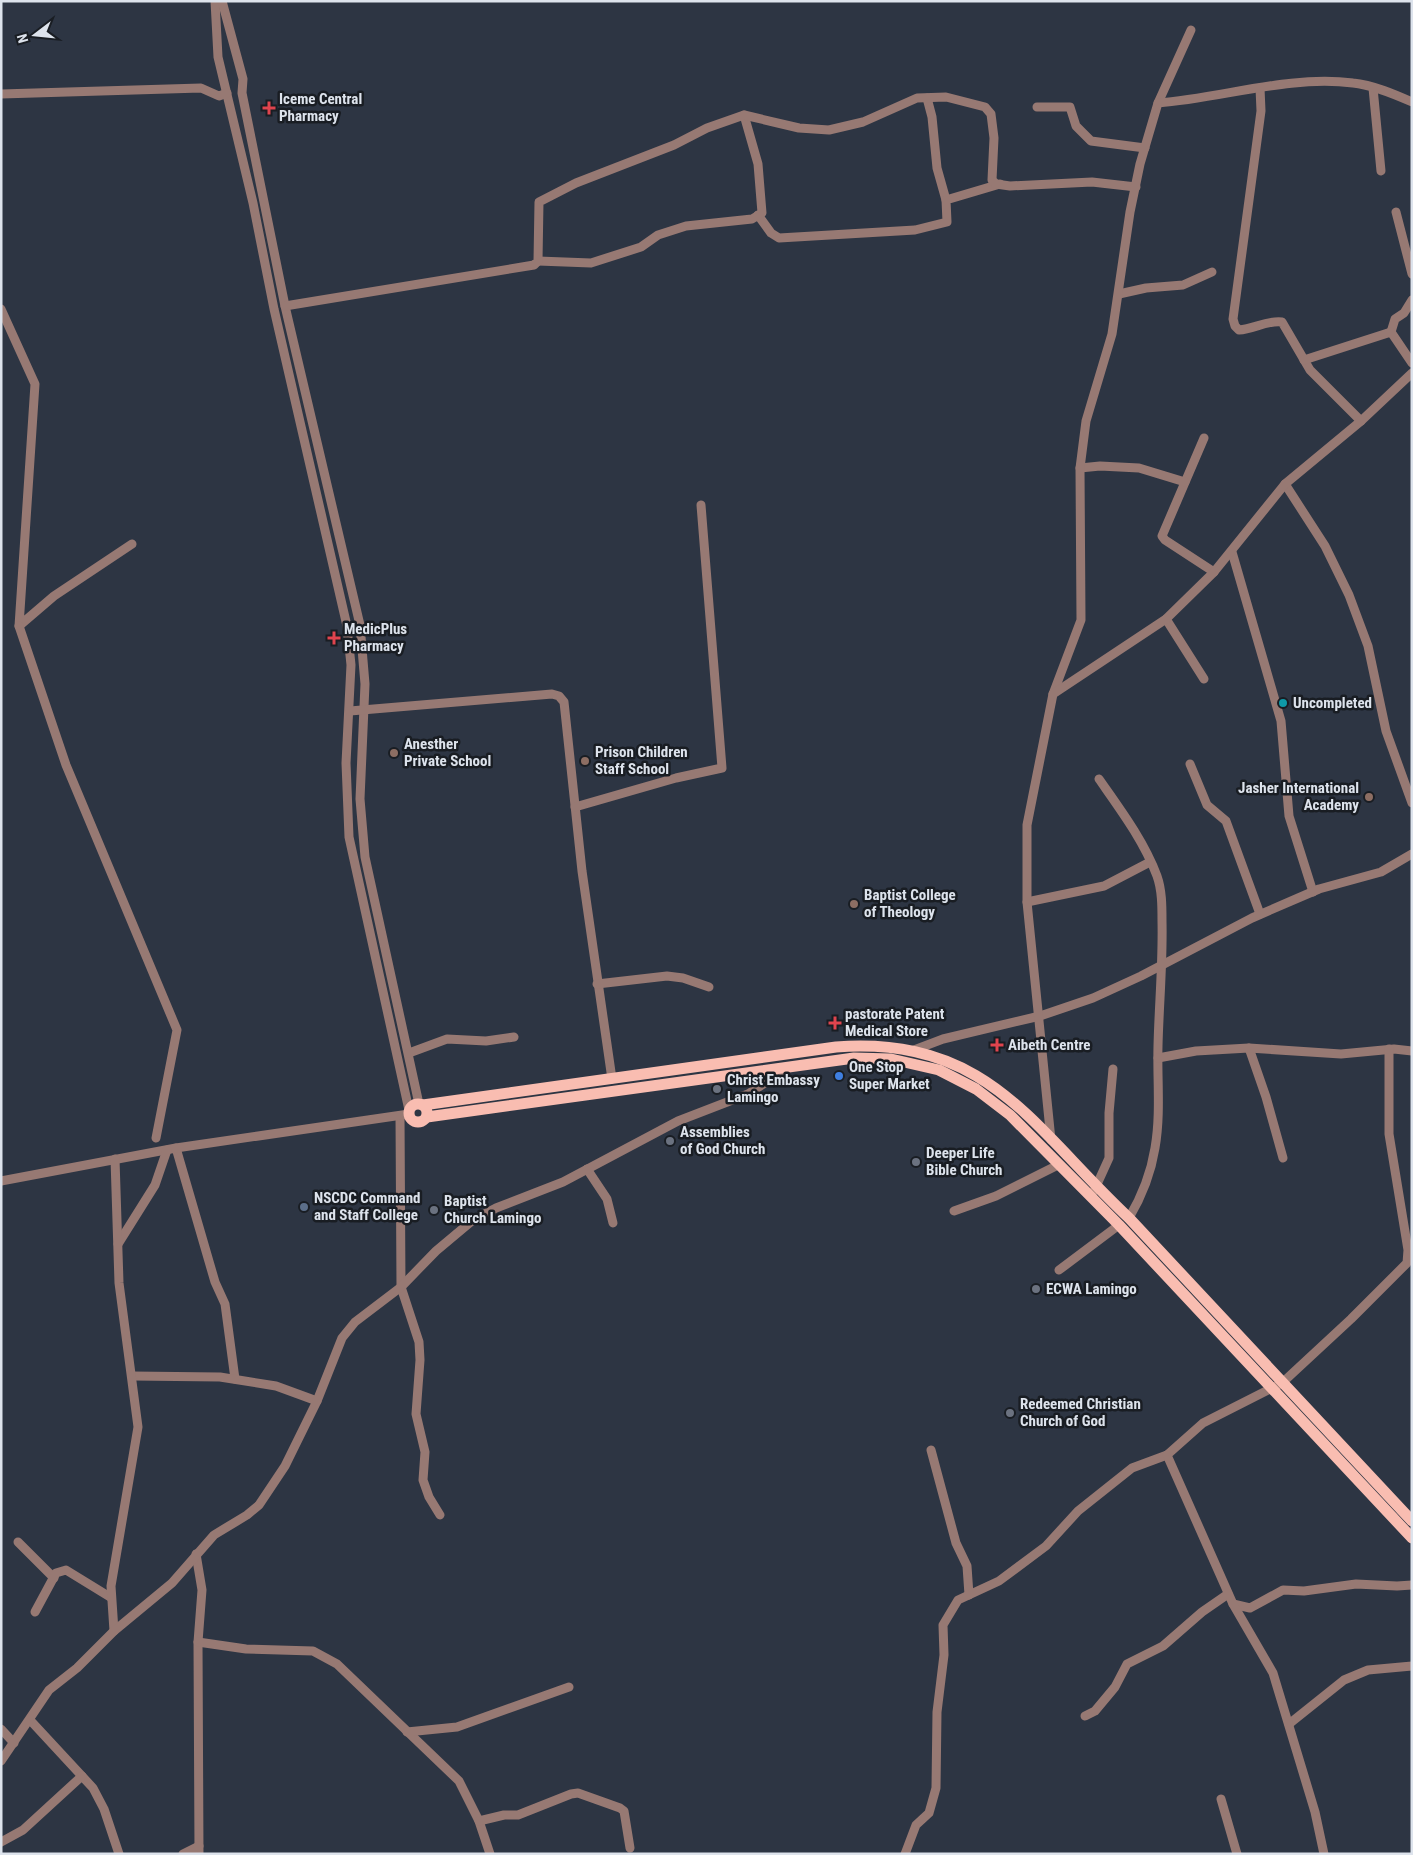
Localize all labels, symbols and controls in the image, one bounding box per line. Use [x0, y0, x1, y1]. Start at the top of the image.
north arrow [10, 10, 60, 60]
text: N [14, 32, 31, 45]
place label: Iceme Central Pharmacy [279, 90, 362, 125]
marker: Iceme Central Pharmacy [263, 102, 275, 114]
place label: MedicPlus Pharmacy [344, 620, 407, 655]
marker: MedicPlus Pharmacy [328, 632, 340, 644]
place label: Uncompleted [1293, 694, 1372, 712]
marker: Uncompleted [1277, 697, 1289, 709]
place label: Anesther Private School [404, 735, 491, 770]
place label: Prison Children Staff School [595, 743, 688, 778]
marker: Anesther Private School [388, 747, 400, 759]
marker: Prison Children Staff School [579, 755, 591, 767]
place label: Jasher International Academy [1238, 779, 1359, 814]
marker: Jasher International Academy [1363, 791, 1375, 803]
place label: Baptist College of Theology [864, 886, 956, 921]
marker: Baptist College of Theology [848, 898, 860, 910]
place label: pastorate Patent Medical Store [845, 1005, 945, 1040]
marker: pastorate Patent Medical Store [829, 1017, 841, 1029]
place label: Aibeth Centre [1008, 1036, 1091, 1054]
marker: Aibeth Centre [990, 1038, 1004, 1052]
place label: One Stop Super Market [849, 1058, 930, 1093]
marker: One Stop Super Market [833, 1070, 845, 1082]
place label: Christ Embassy Lamingo [727, 1071, 820, 1106]
marker: Christ Embassy Lamingo [711, 1083, 723, 1095]
place label: Assemblies of God Church [680, 1123, 765, 1158]
marker: Assemblies of God Church [664, 1135, 676, 1147]
place label: Deeper Life Bible Church [926, 1144, 1002, 1179]
marker: Deeper Life Bible Church [910, 1156, 922, 1168]
place label: NSCDC Command and Staff College [314, 1189, 420, 1224]
place label: Baptist Church Lamingo [444, 1192, 541, 1227]
marker: NSCDC Command and Staff College [298, 1201, 310, 1213]
marker: Baptist Church Lamingo [428, 1204, 440, 1216]
place label: ECWA Lamingo [1046, 1280, 1137, 1298]
marker: ECWA Lamingo [1030, 1283, 1042, 1295]
place label: Redeemed Christian Church of God [1020, 1395, 1141, 1430]
marker: Redeemed Christian Church of God [1004, 1407, 1016, 1419]

